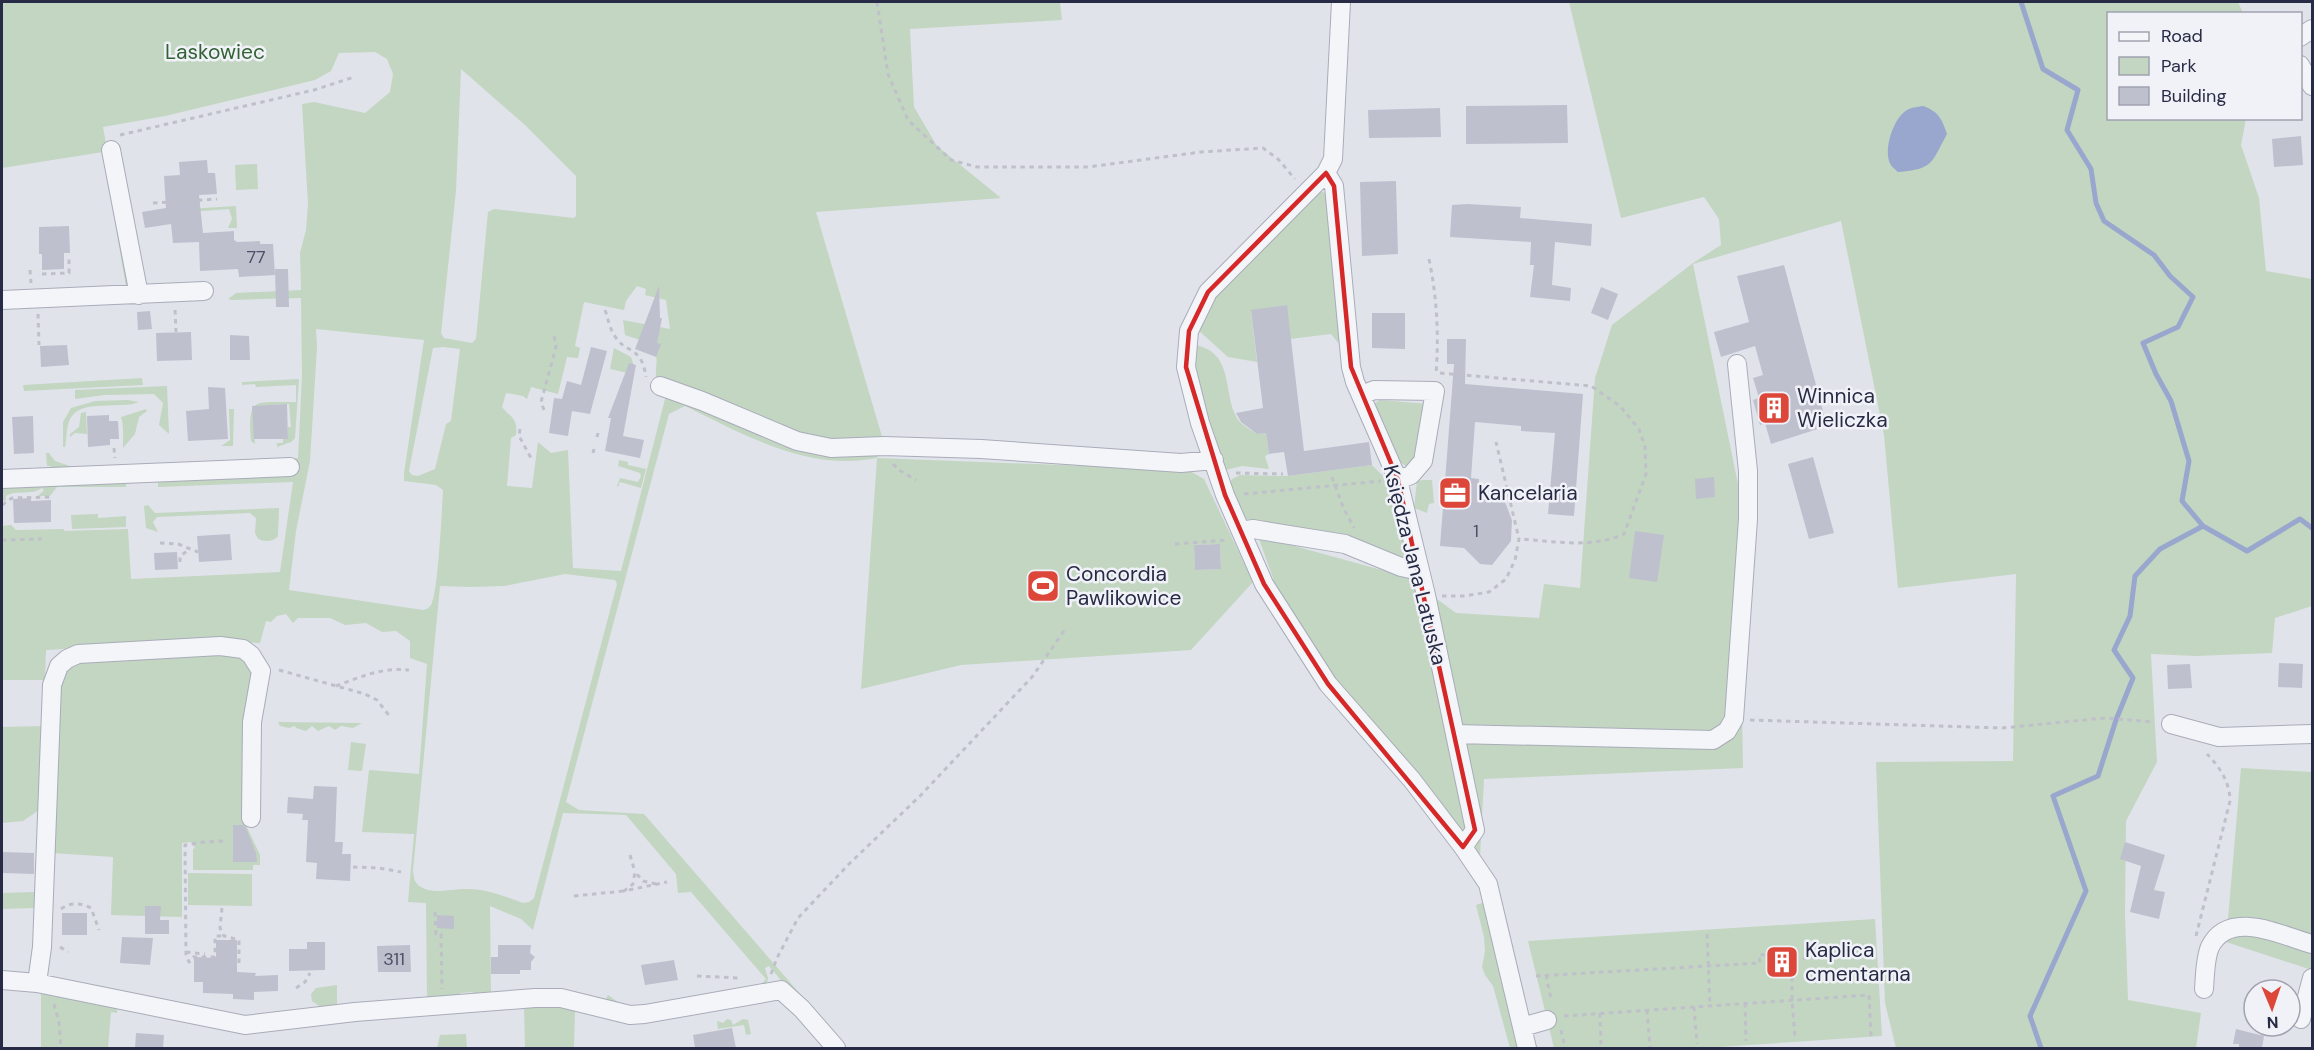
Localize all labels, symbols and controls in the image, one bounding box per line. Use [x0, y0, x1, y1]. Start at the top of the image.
legend [2107, 12, 2302, 120]
text: Road [2161, 24, 2203, 48]
park label: Laskowiec [165, 38, 265, 66]
text: Park [2161, 54, 2197, 78]
text: Building [2161, 84, 2226, 108]
house number: 77 [246, 245, 266, 269]
place label: Winnica Wieliczka [1797, 382, 1888, 434]
building icon: Winnica Wieliczka [1756, 390, 1792, 426]
street label: Księdza Jana Latuska [1377, 462, 1453, 668]
office icon: Kancelaria [1437, 475, 1473, 511]
place label: Kancelaria [1478, 479, 1578, 507]
house number: 1 [1473, 519, 1479, 543]
place label: Concordia Pawlikowice [1066, 560, 1182, 612]
sports icon: Concordia Pawlikowice [1025, 568, 1061, 604]
place label: Kaplica cmentarna [1805, 936, 1911, 988]
building icon: Kaplica cmentarna [1764, 944, 1800, 980]
house number: 311 [383, 947, 405, 971]
north arrow [2242, 978, 2302, 1038]
text: N [2266, 1012, 2279, 1033]

